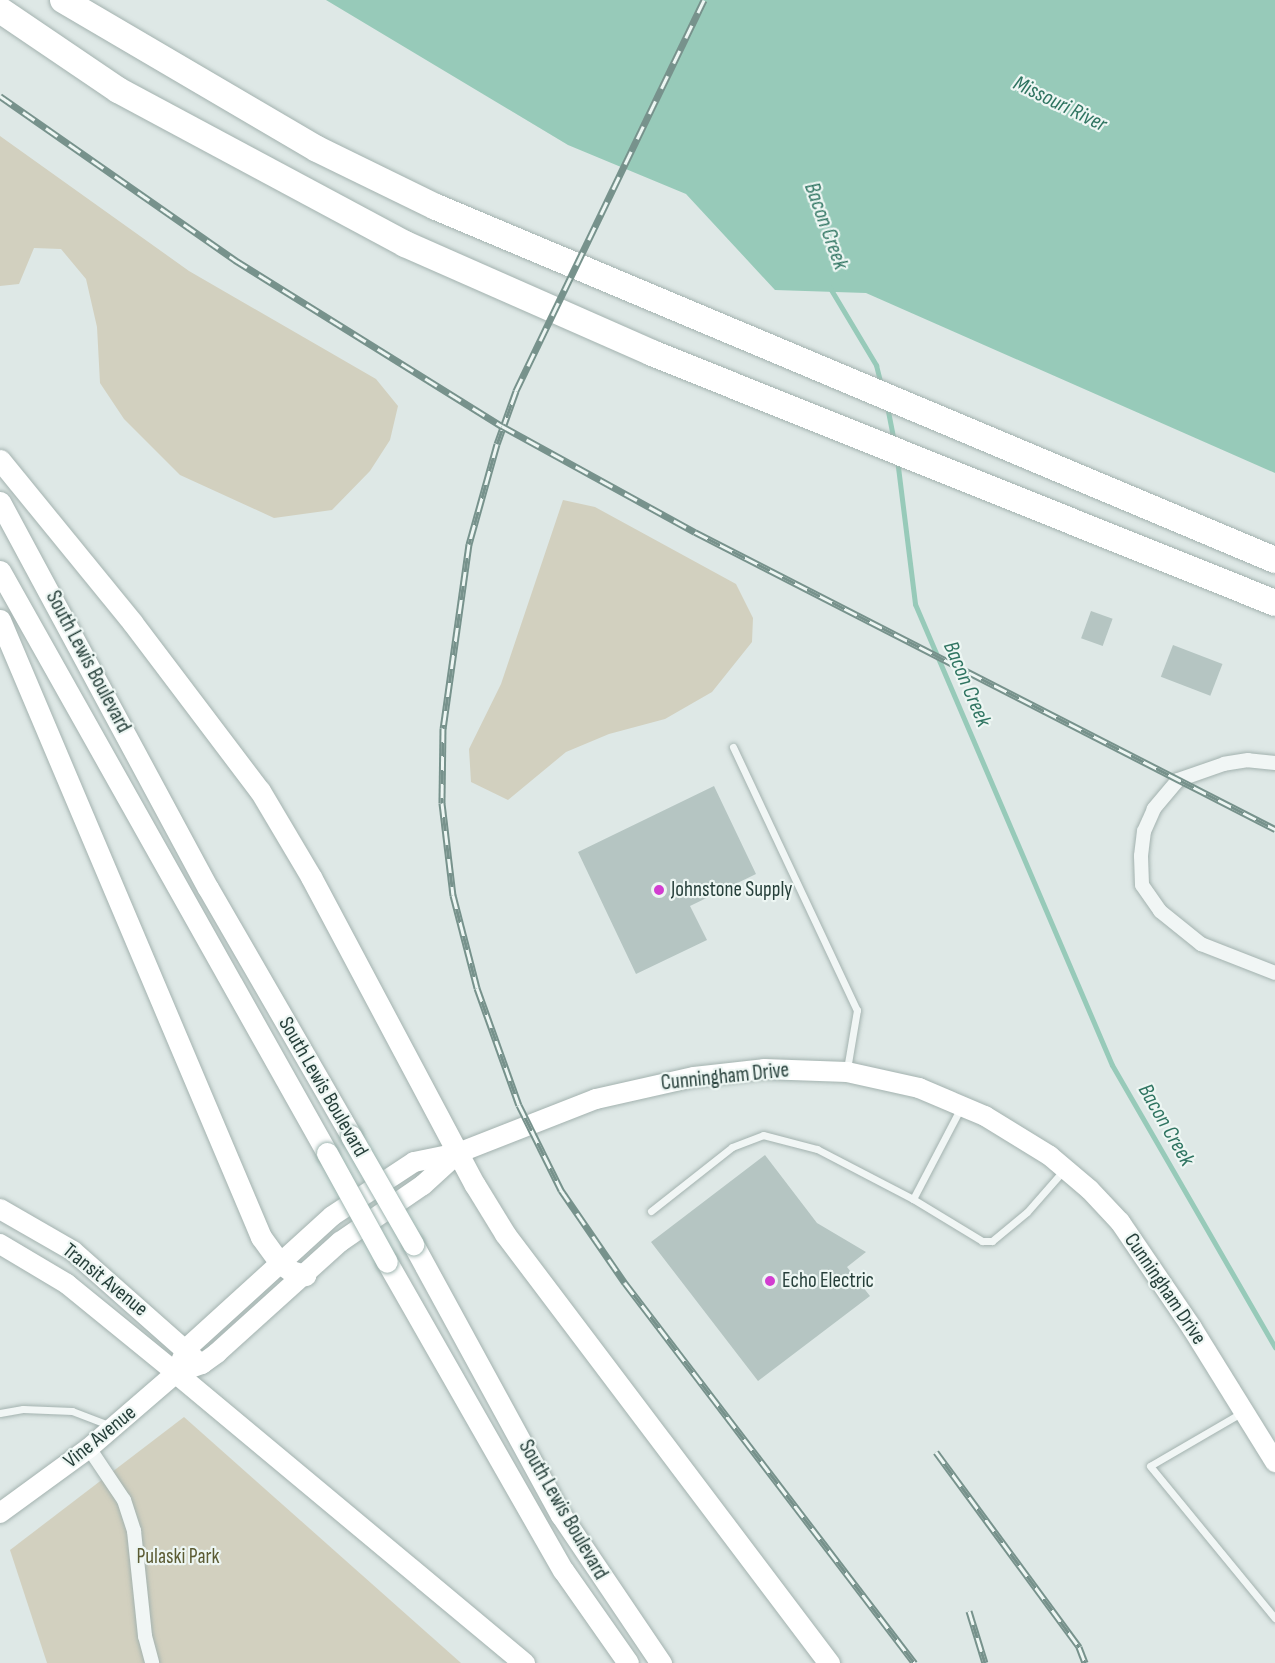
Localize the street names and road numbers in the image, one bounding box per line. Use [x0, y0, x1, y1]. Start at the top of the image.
street label: South Lewis Boulevard [40, 587, 136, 737]
street label: South Lewis Boulevard [273, 1013, 373, 1161]
street label: Cunningham Drive [660, 1058, 790, 1096]
street label: Cunningham Drive [1119, 1229, 1211, 1349]
street label: Transit Avenue [57, 1238, 153, 1322]
street label: Vine Avenue [59, 1400, 141, 1474]
street label: South Lewis Boulevard [513, 1436, 613, 1584]

